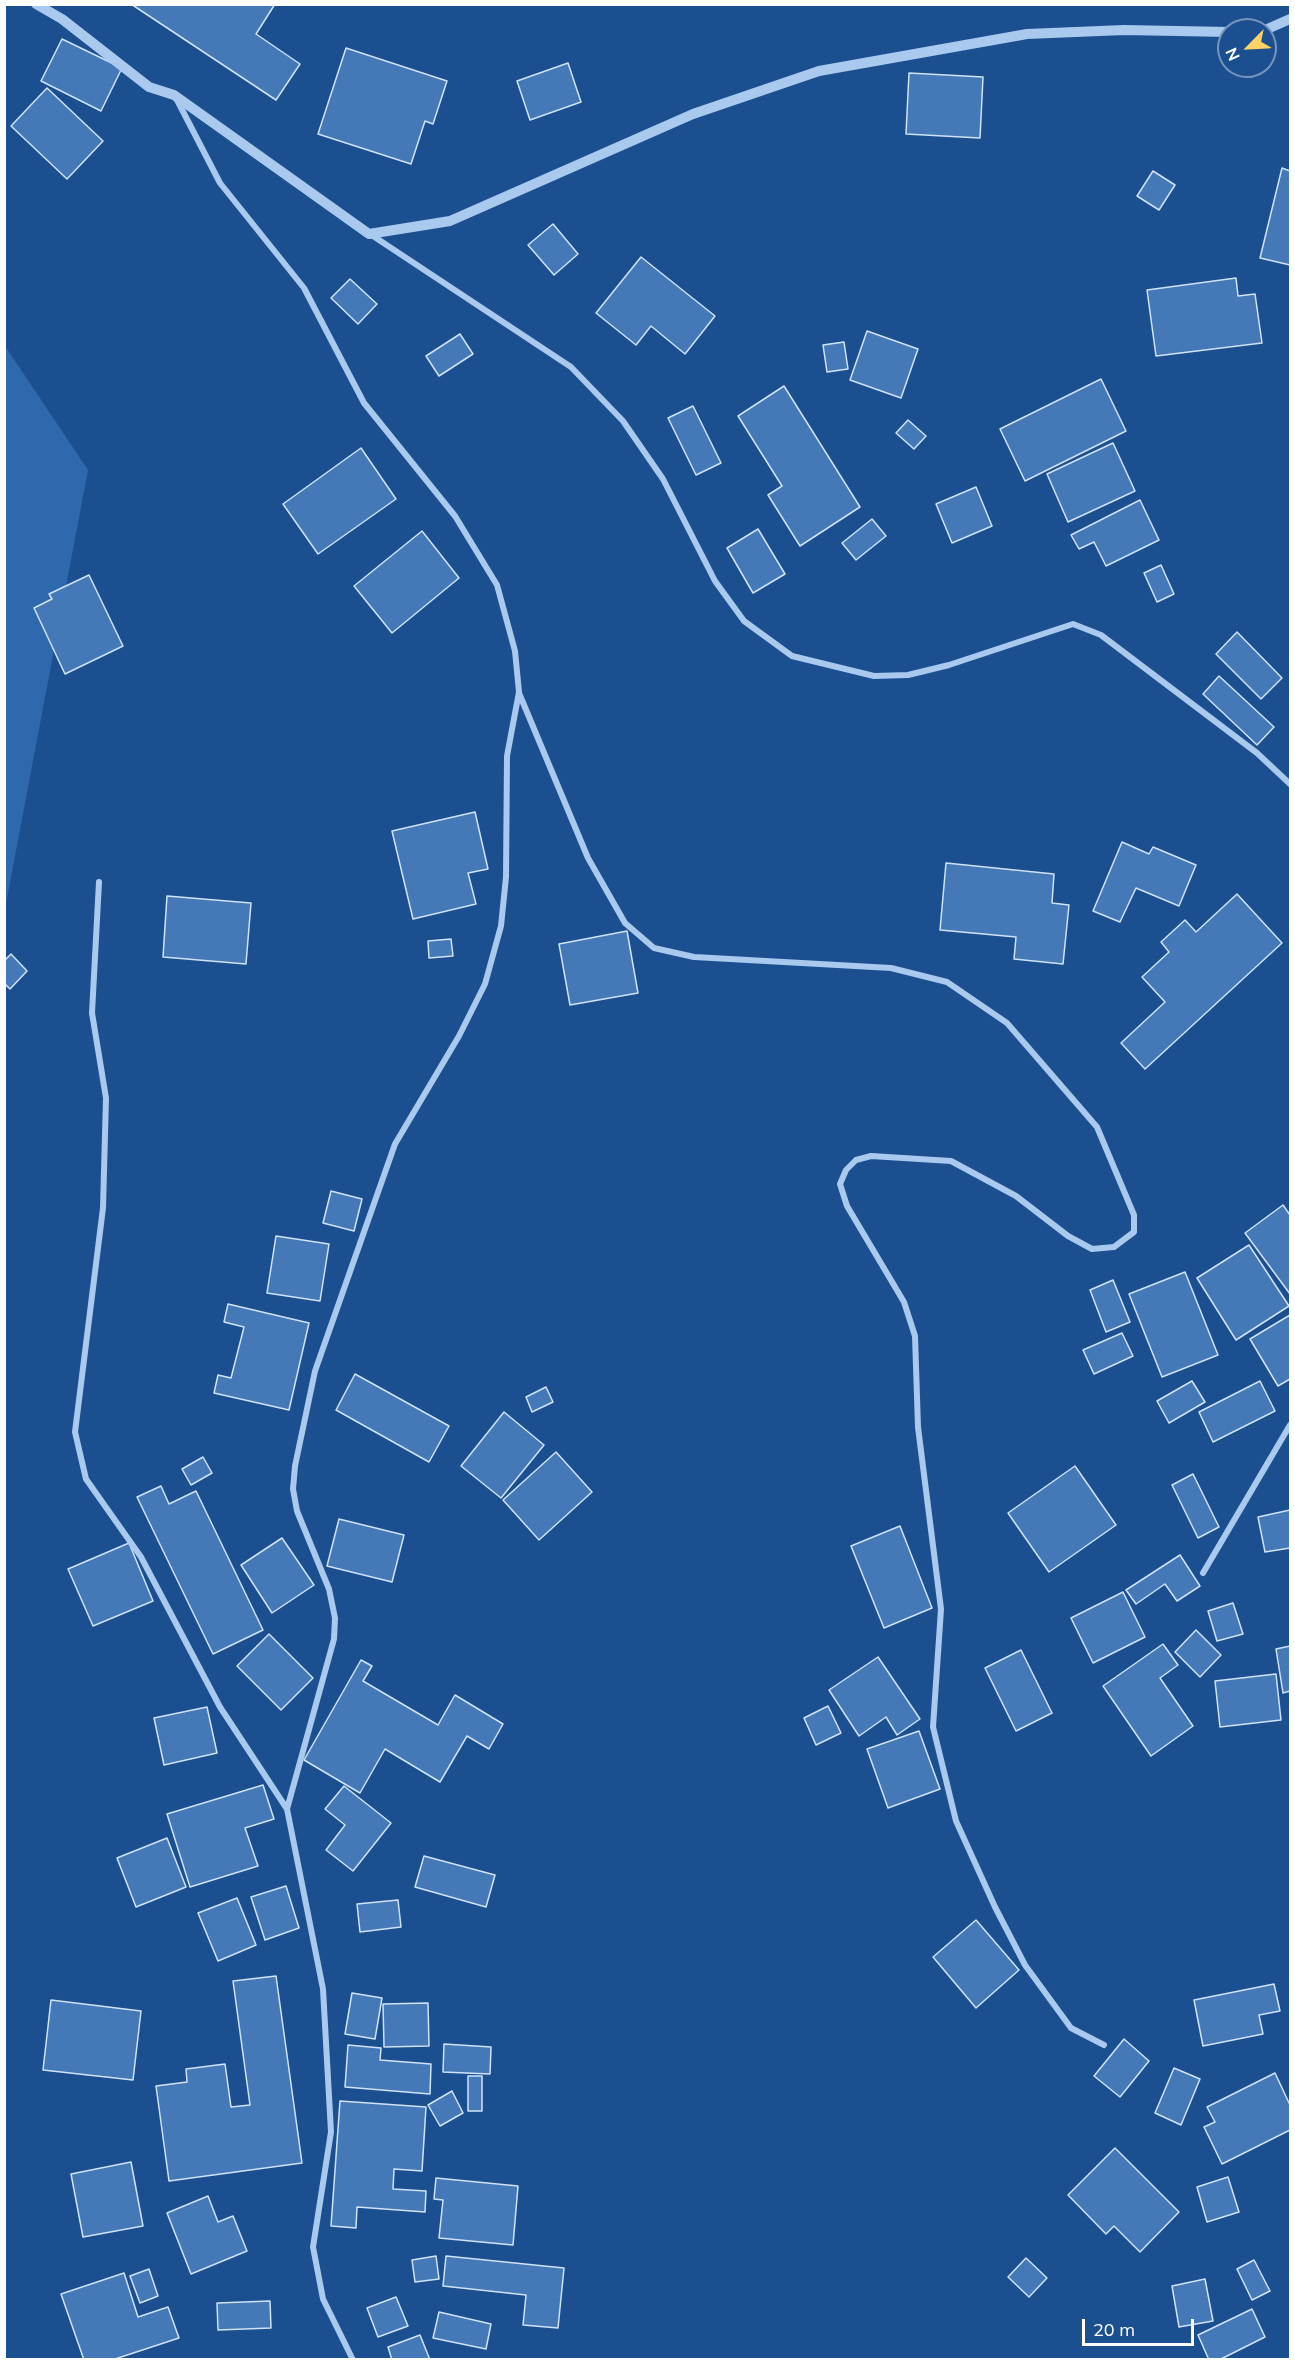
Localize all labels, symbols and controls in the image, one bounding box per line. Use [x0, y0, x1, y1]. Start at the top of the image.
north arrow [1217, 18, 1277, 78]
text: N [1221, 45, 1244, 64]
scale bar [1085, 2307, 1198, 2345]
text: 20 m [1093, 2318, 1135, 2341]

